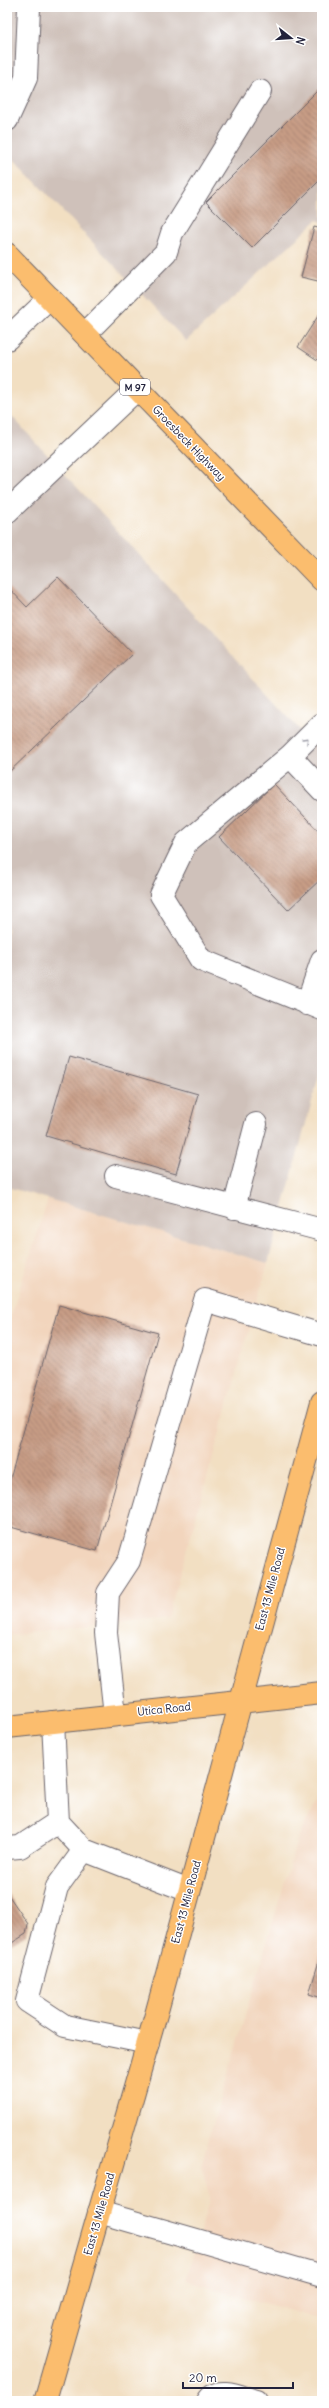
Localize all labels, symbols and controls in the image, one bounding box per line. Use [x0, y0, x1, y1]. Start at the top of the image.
north arrow [271, 18, 311, 58]
text: N [293, 35, 308, 47]
road number: M 97 [120, 379, 150, 395]
street label: Groesbeck Highway [150, 402, 228, 484]
one-way arrow [301, 737, 309, 745]
street label: East 13 Mile Road [252, 1545, 288, 1632]
street label: Utica Road [136, 1699, 192, 1719]
street label: East 13 Mile Road [168, 1858, 204, 1945]
street label: East 13 Mile Road [81, 2171, 118, 2257]
scale bar [183, 2364, 293, 2390]
text: 20 m [189, 2370, 217, 2385]

